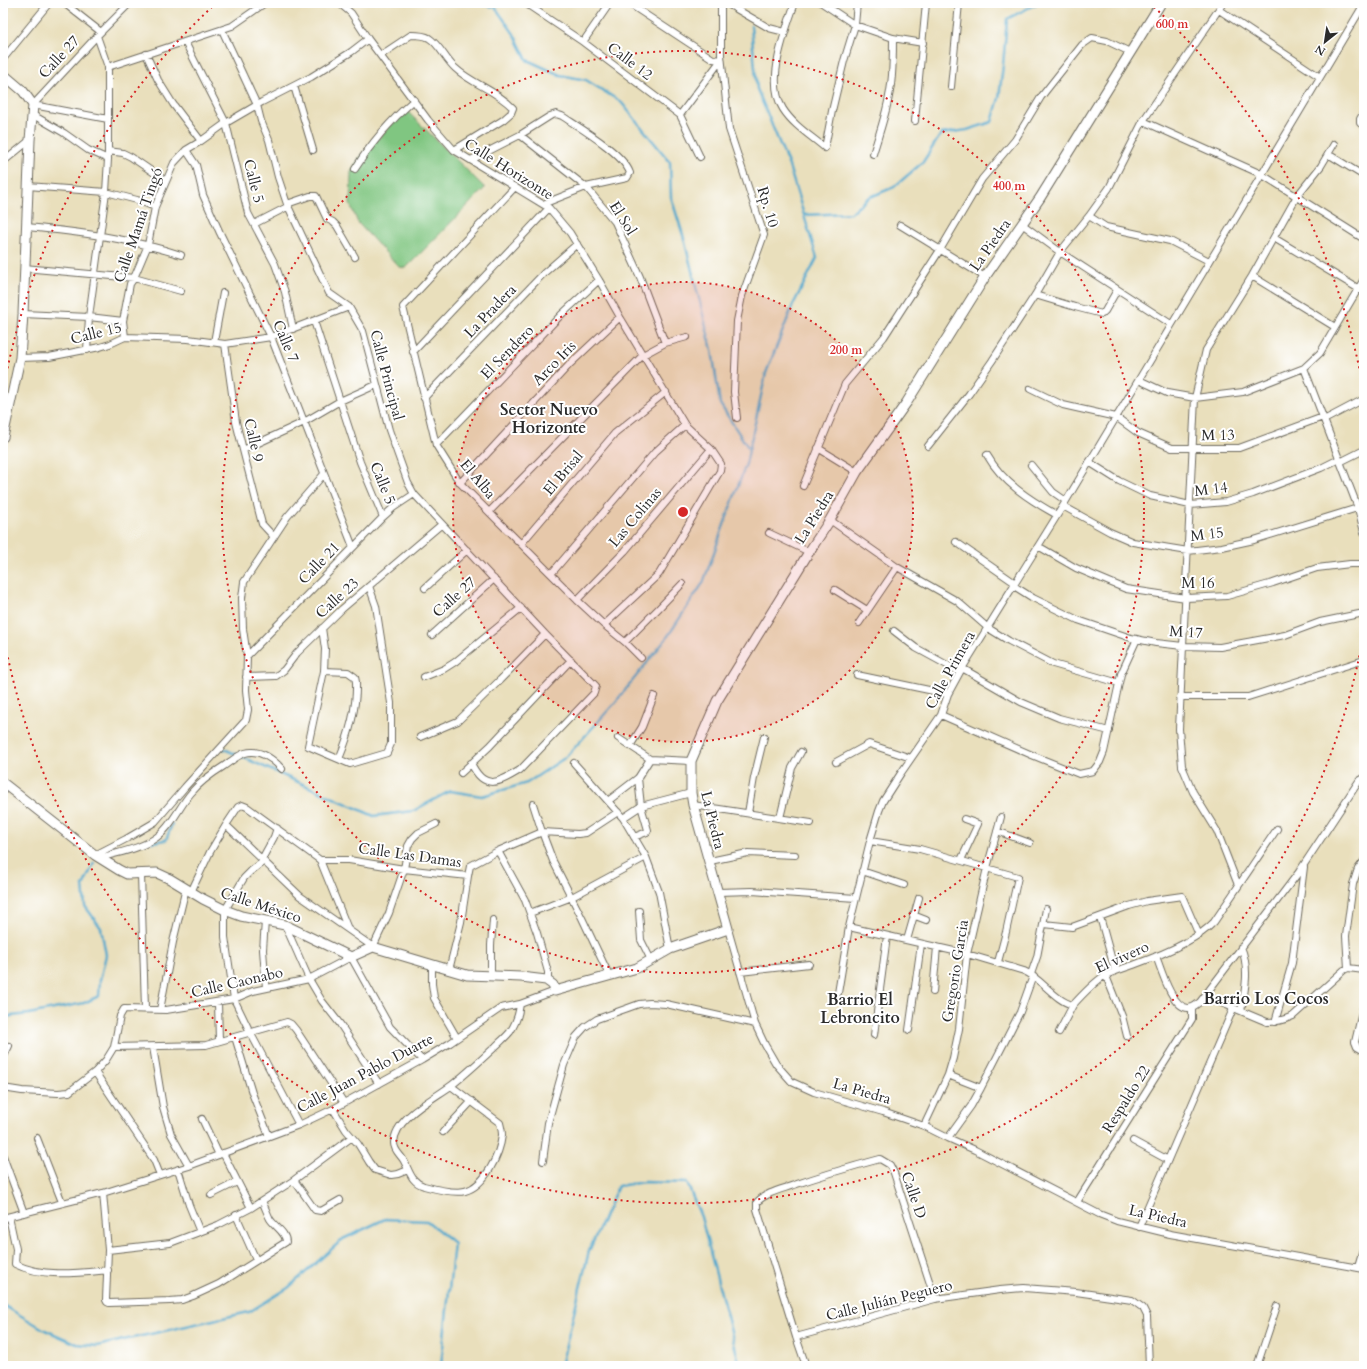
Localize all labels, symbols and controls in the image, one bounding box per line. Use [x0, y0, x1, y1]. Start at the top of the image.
text: 600 m [1156, 16, 1189, 32]
north arrow [1305, 22, 1345, 62]
street label: Calle 27 [34, 31, 84, 83]
street label: Calle 12 [603, 37, 657, 85]
text: N [1312, 41, 1328, 59]
street label: Calle Horizonte [461, 134, 558, 205]
street label: Calle 5 [239, 157, 269, 205]
street label: Calle Mamá Tingó [109, 165, 167, 285]
text: 400 m [993, 178, 1026, 194]
street label: Rp. 10 [752, 184, 784, 230]
street label: El Sol [605, 197, 641, 239]
street label: La Piedra [965, 215, 1016, 275]
street label: La Pradera [459, 280, 521, 342]
street label: Calle 15 [68, 317, 124, 349]
street label: Calle 7 [268, 317, 304, 365]
street label: El Sendero [476, 320, 538, 384]
street label: Calle Principal [365, 328, 409, 423]
street label: Arco Iris [528, 336, 580, 390]
text: 200 m [830, 342, 863, 358]
district label: Sector Nuevo Horizonte [500, 399, 598, 439]
street label: Calle 9 [239, 416, 269, 464]
street label: M 13 [1201, 425, 1235, 445]
street label: El Brisal [539, 446, 588, 499]
street label: El Alba [456, 455, 501, 503]
street label: Calle 5 [365, 459, 401, 507]
street label: M 14 [1193, 477, 1229, 501]
street label: Las Colinas [604, 483, 666, 551]
street label: La Piedra [790, 486, 838, 547]
centre of rings [676, 505, 690, 519]
street label: M 15 [1189, 522, 1225, 546]
street label: Calle 21 [294, 537, 344, 589]
street label: Calle 27 [428, 572, 480, 622]
street label: Calle 23 [311, 573, 363, 623]
street label: M 16 [1181, 573, 1215, 593]
street label: M 17 [1169, 621, 1204, 643]
street label: Calle Primera [920, 627, 980, 713]
street label: La Piedra [696, 789, 730, 852]
street label: Calle Las Damas [357, 838, 463, 872]
street label: Calle México [218, 883, 304, 927]
street label: Gregorio Garcia [937, 918, 973, 1024]
street label: El vivero [1092, 936, 1152, 978]
street label: Calle Caonabo [189, 962, 285, 1002]
district label: Barrio Los Cocos [1203, 988, 1329, 1010]
district label: Barrio El Lebroncito [820, 989, 900, 1029]
street label: Calle Juan Pablo Duarte [293, 1028, 437, 1118]
street label: Respaldo 22 [1097, 1061, 1155, 1137]
street label: La Piedra [831, 1073, 894, 1109]
street label: Calle D [897, 1169, 931, 1221]
street label: La Piedra [1127, 1200, 1190, 1233]
street label: Calle Julián Peguero [824, 1275, 954, 1325]

